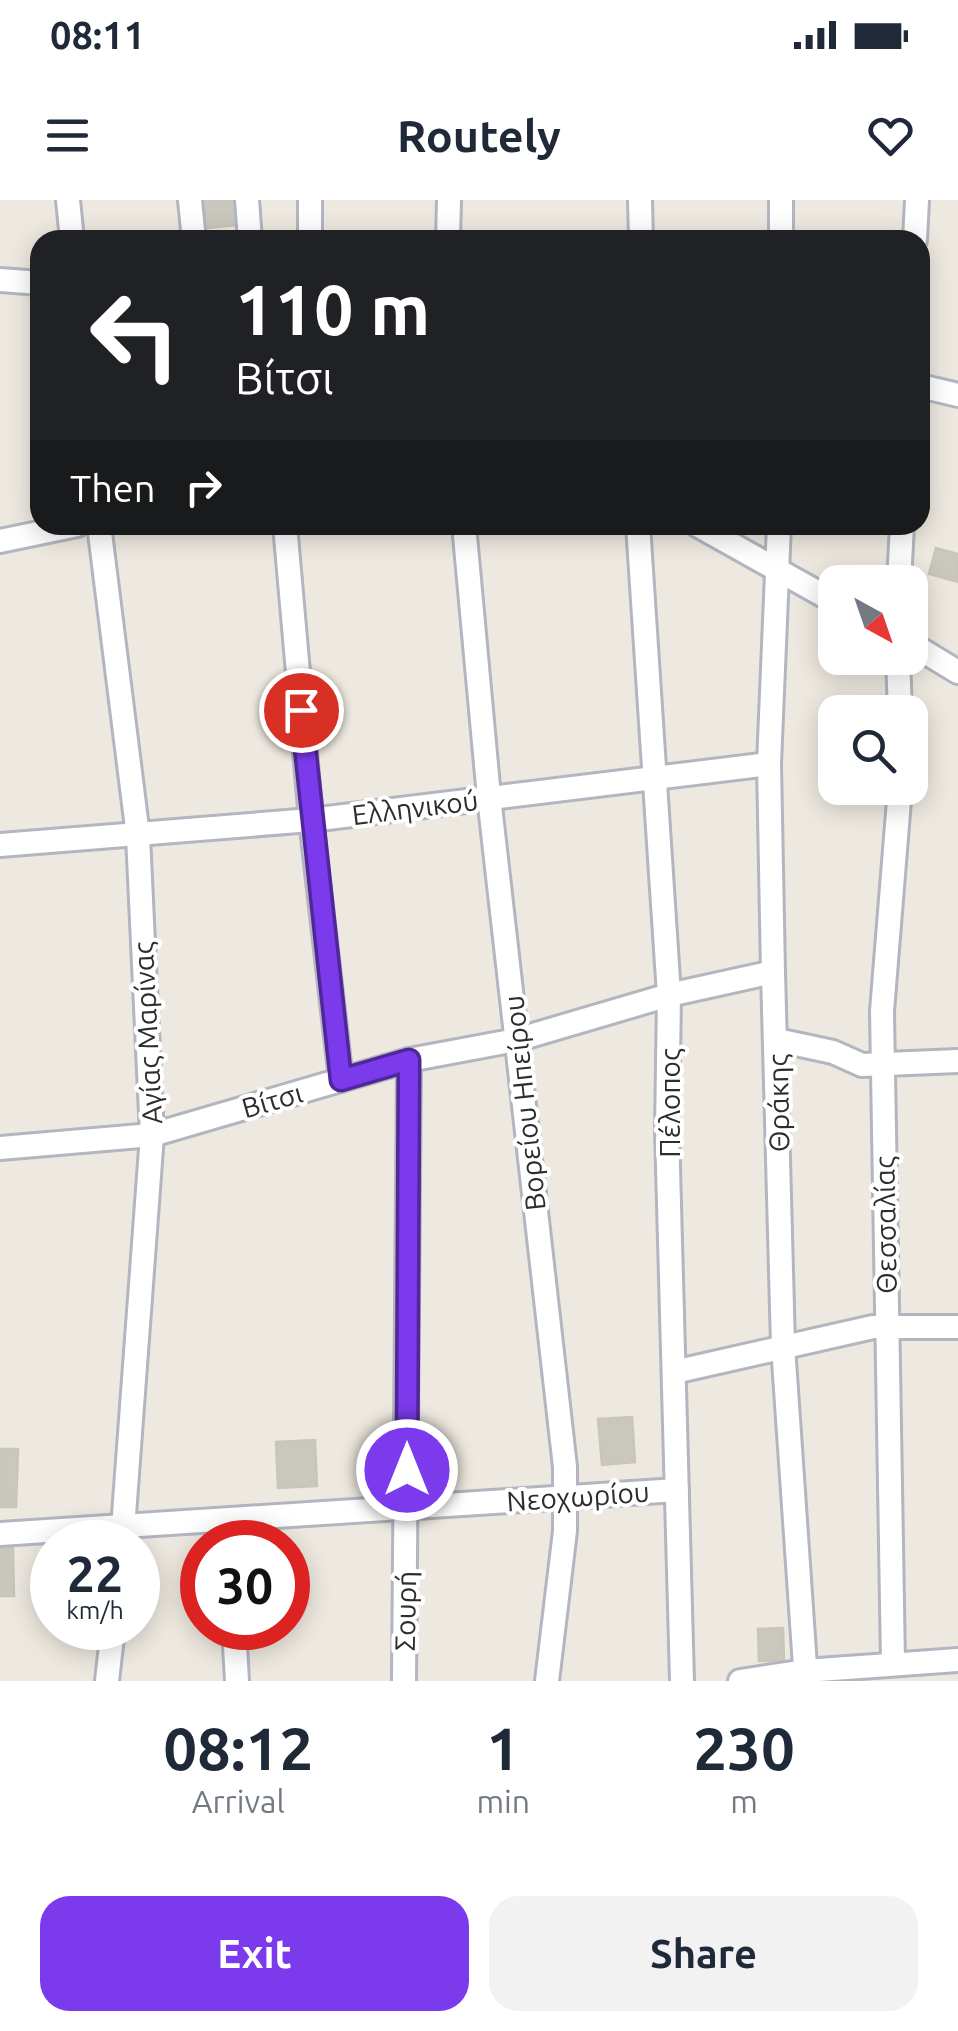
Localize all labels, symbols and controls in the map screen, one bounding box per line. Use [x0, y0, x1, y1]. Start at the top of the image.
text: 08:11 [50, 14, 145, 56]
icon: menu [40, 108, 95, 163]
icon: heart [863, 108, 918, 163]
text: Routely [397, 110, 561, 161]
icon: left [70, 270, 200, 400]
text: 110 m [235, 270, 430, 348]
text: Βίτσι [235, 352, 334, 403]
icon: right [176, 460, 231, 515]
text: Then [70, 467, 156, 509]
north arrow [818, 565, 928, 675]
map controls [818, 565, 928, 805]
pin [259, 668, 344, 753]
icon: arrive [274, 683, 329, 738]
button: search [818, 695, 928, 805]
street label: Ελληνικού [350, 784, 480, 830]
street label: Αγίας Μαρίνας [127, 941, 168, 1125]
street label: Βορείου Ηπείρου [497, 994, 551, 1212]
street label: Πέλοπος [654, 1048, 686, 1158]
street label: Θράκης [762, 1053, 795, 1152]
street label: Βίτσι [238, 1077, 306, 1123]
street label: Θεσσαλίας [868, 1156, 903, 1294]
position arrow [355, 1418, 459, 1522]
street label: Νεοχωρίου [505, 1476, 651, 1516]
speed limit sign: 30 [180, 1520, 310, 1650]
text: 22 [67, 1545, 123, 1601]
street label: Σουρή [389, 1571, 421, 1651]
text: km/h [66, 1596, 124, 1624]
text: 08:12 [163, 1714, 313, 1781]
text: 1 [486, 1714, 520, 1781]
text: 230 [693, 1714, 795, 1781]
text: Arrival [192, 1783, 285, 1819]
text: min [476, 1783, 530, 1819]
text: m [730, 1783, 758, 1819]
button: Exit [40, 1896, 469, 2011]
button: Share [489, 1896, 918, 2011]

